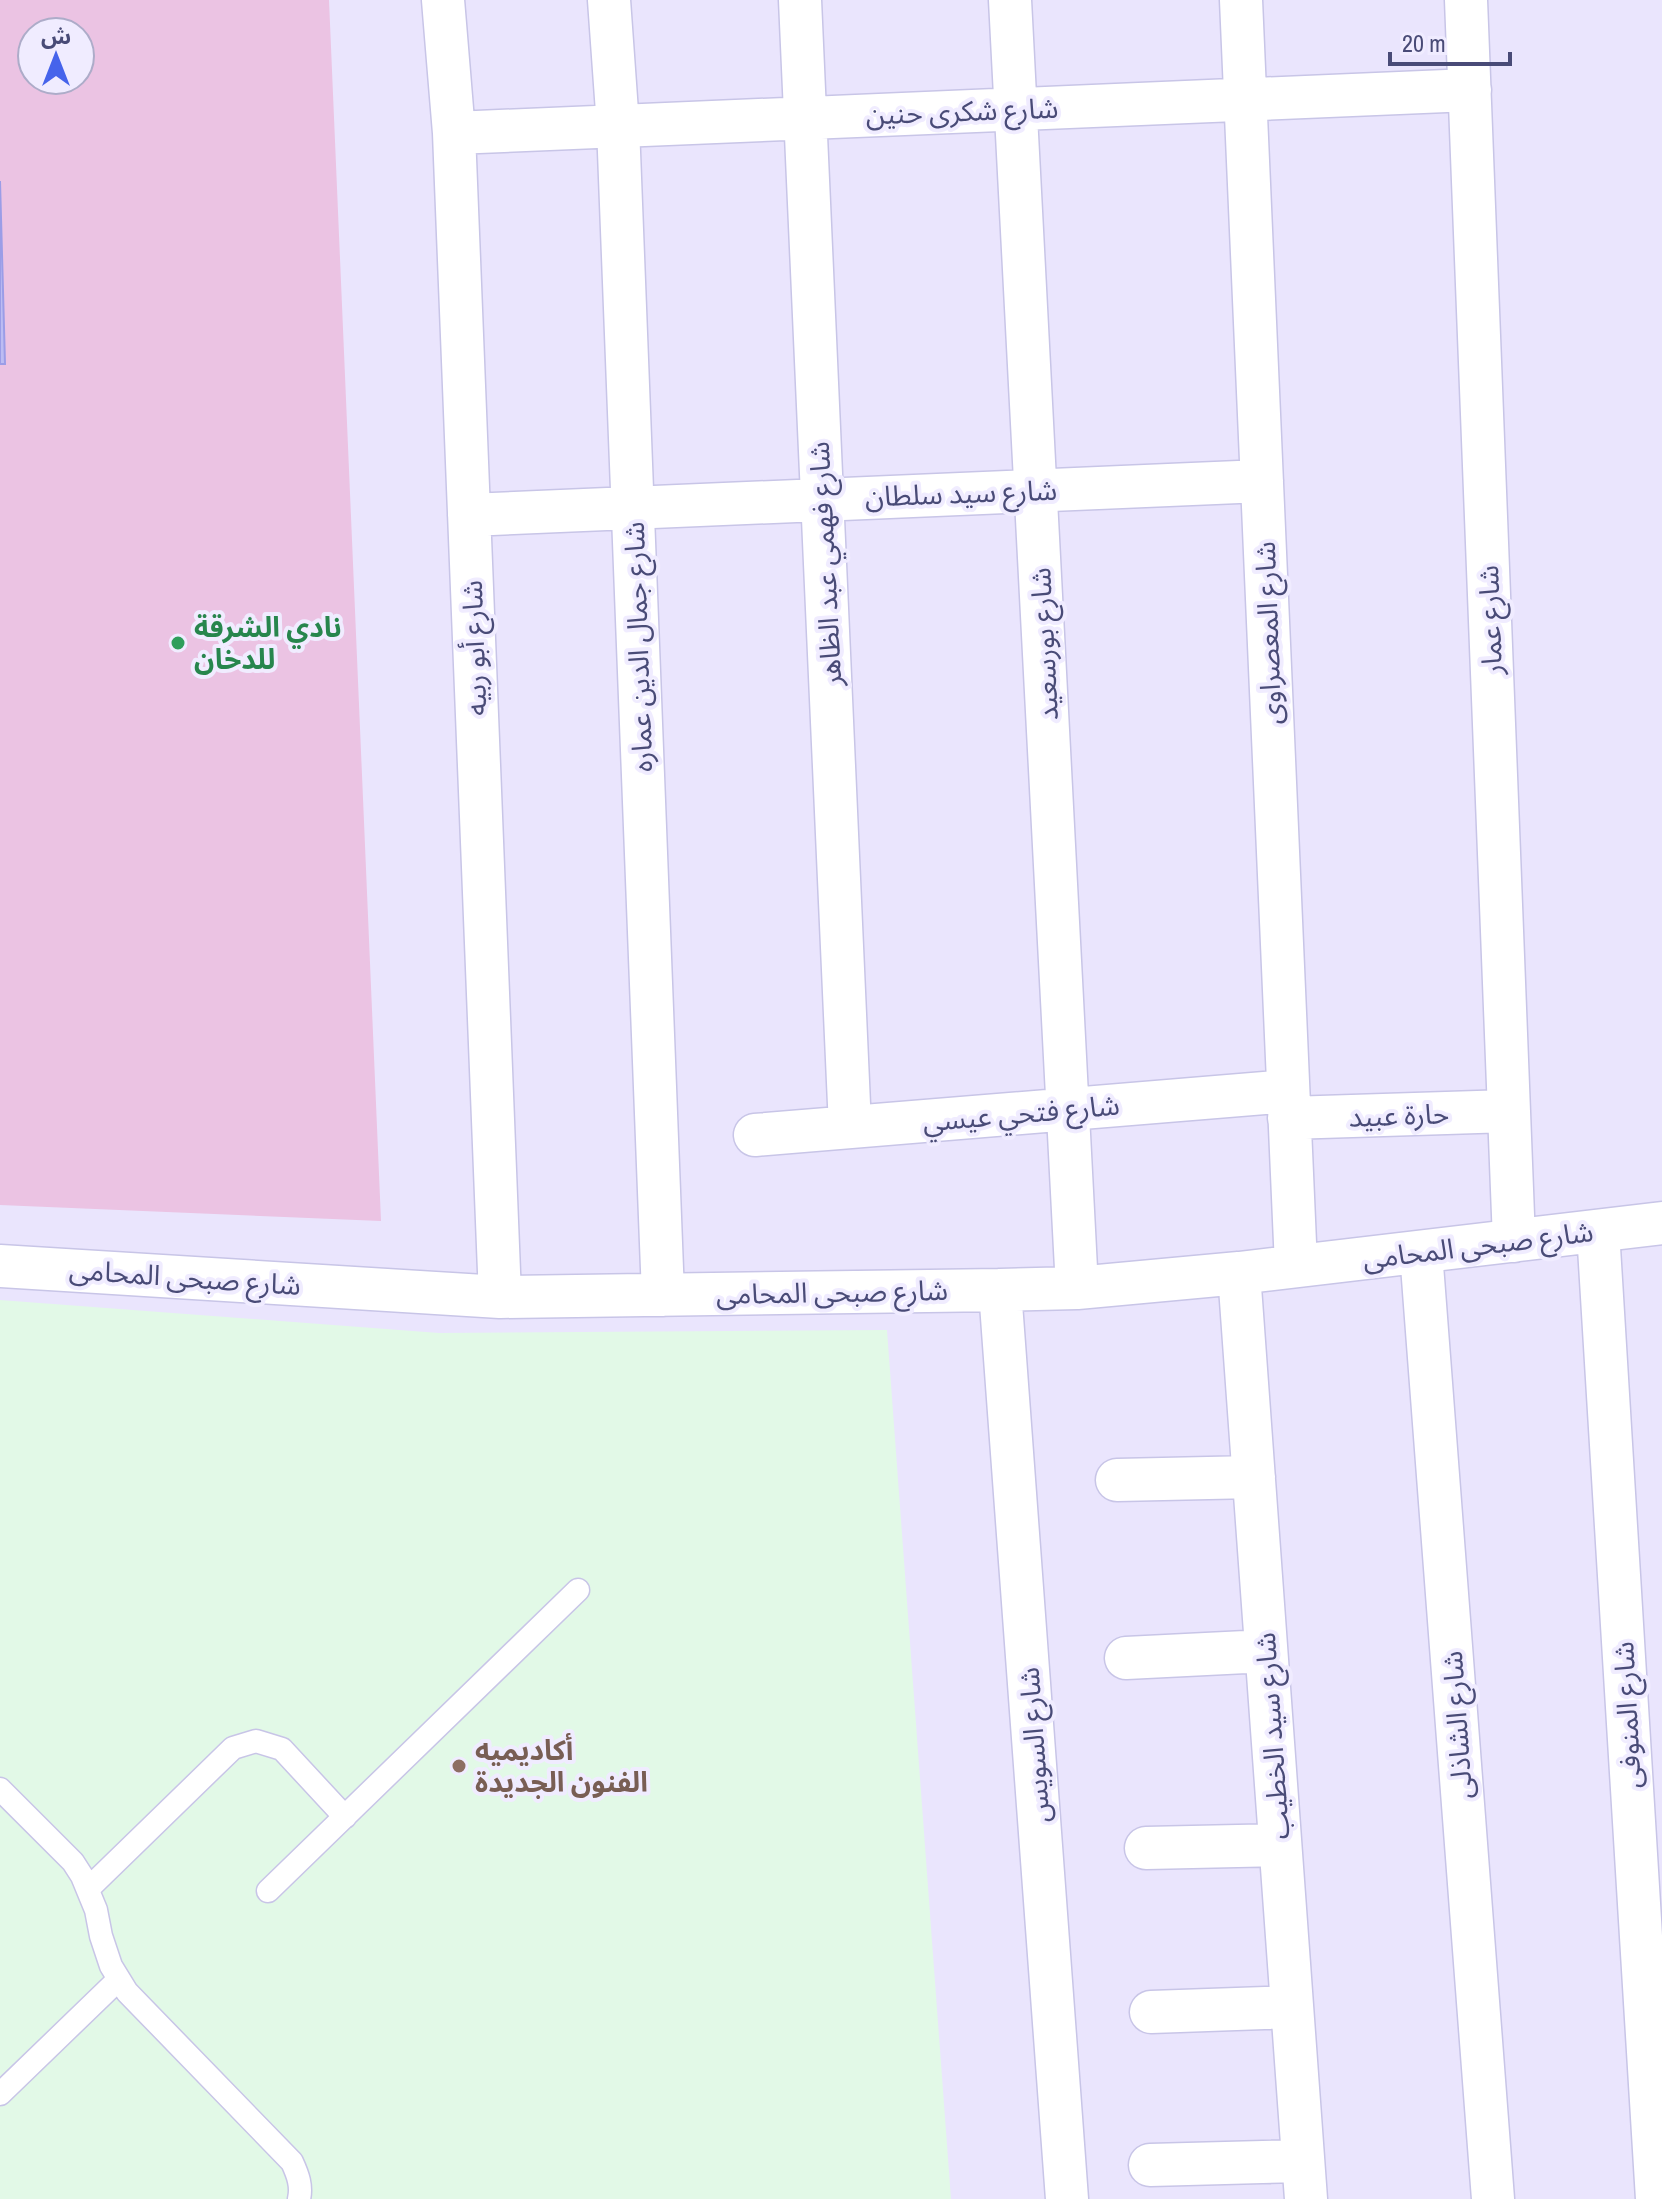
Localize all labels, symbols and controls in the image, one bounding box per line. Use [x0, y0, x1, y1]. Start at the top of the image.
north arrow [16, 16, 96, 96]
scale bar [1390, 16, 1510, 66]
text: ش [41, 21, 71, 51]
text: 20 m [1402, 27, 1446, 59]
street label: شارع شكرى حنين [865, 89, 1059, 135]
street label: شارع فهمي عبد الظاهر [800, 441, 853, 688]
street label: شارع سيد سلطان [864, 471, 1058, 517]
street label: شارع جمال الدين عماره [615, 521, 663, 773]
street label: شارع المعصراوى [1246, 541, 1292, 725]
street label: شارع عمار [1469, 564, 1513, 676]
street label: شارع بورسعيد [1021, 566, 1069, 721]
street label: شارع أبو ربيه [453, 579, 497, 716]
place label: نادي الشرقة للدخان [194, 608, 342, 678]
marker: نادي الشرقة للدخان [169, 634, 187, 652]
street label: شارع فتحي عيسي [921, 1085, 1121, 1143]
street label: حارة عبيد [1348, 1094, 1450, 1136]
street label: شارع صبحى المحامى [1361, 1212, 1596, 1280]
street label: شارع صبحى المحامى [68, 1250, 302, 1306]
street label: شارع صبحى المحامى [716, 1271, 948, 1315]
street label: شارع سيد الخطيب [1246, 1631, 1300, 1841]
street label: شارع المنوفى [1604, 1640, 1652, 1789]
street label: شارع الشاذلى [1433, 1650, 1483, 1800]
street label: شارع السويس [1010, 1666, 1060, 1824]
place label: أكاديميه الفنون الجديدة [475, 1731, 648, 1801]
marker: أكاديميه الفنون الجديدة [450, 1757, 468, 1775]

